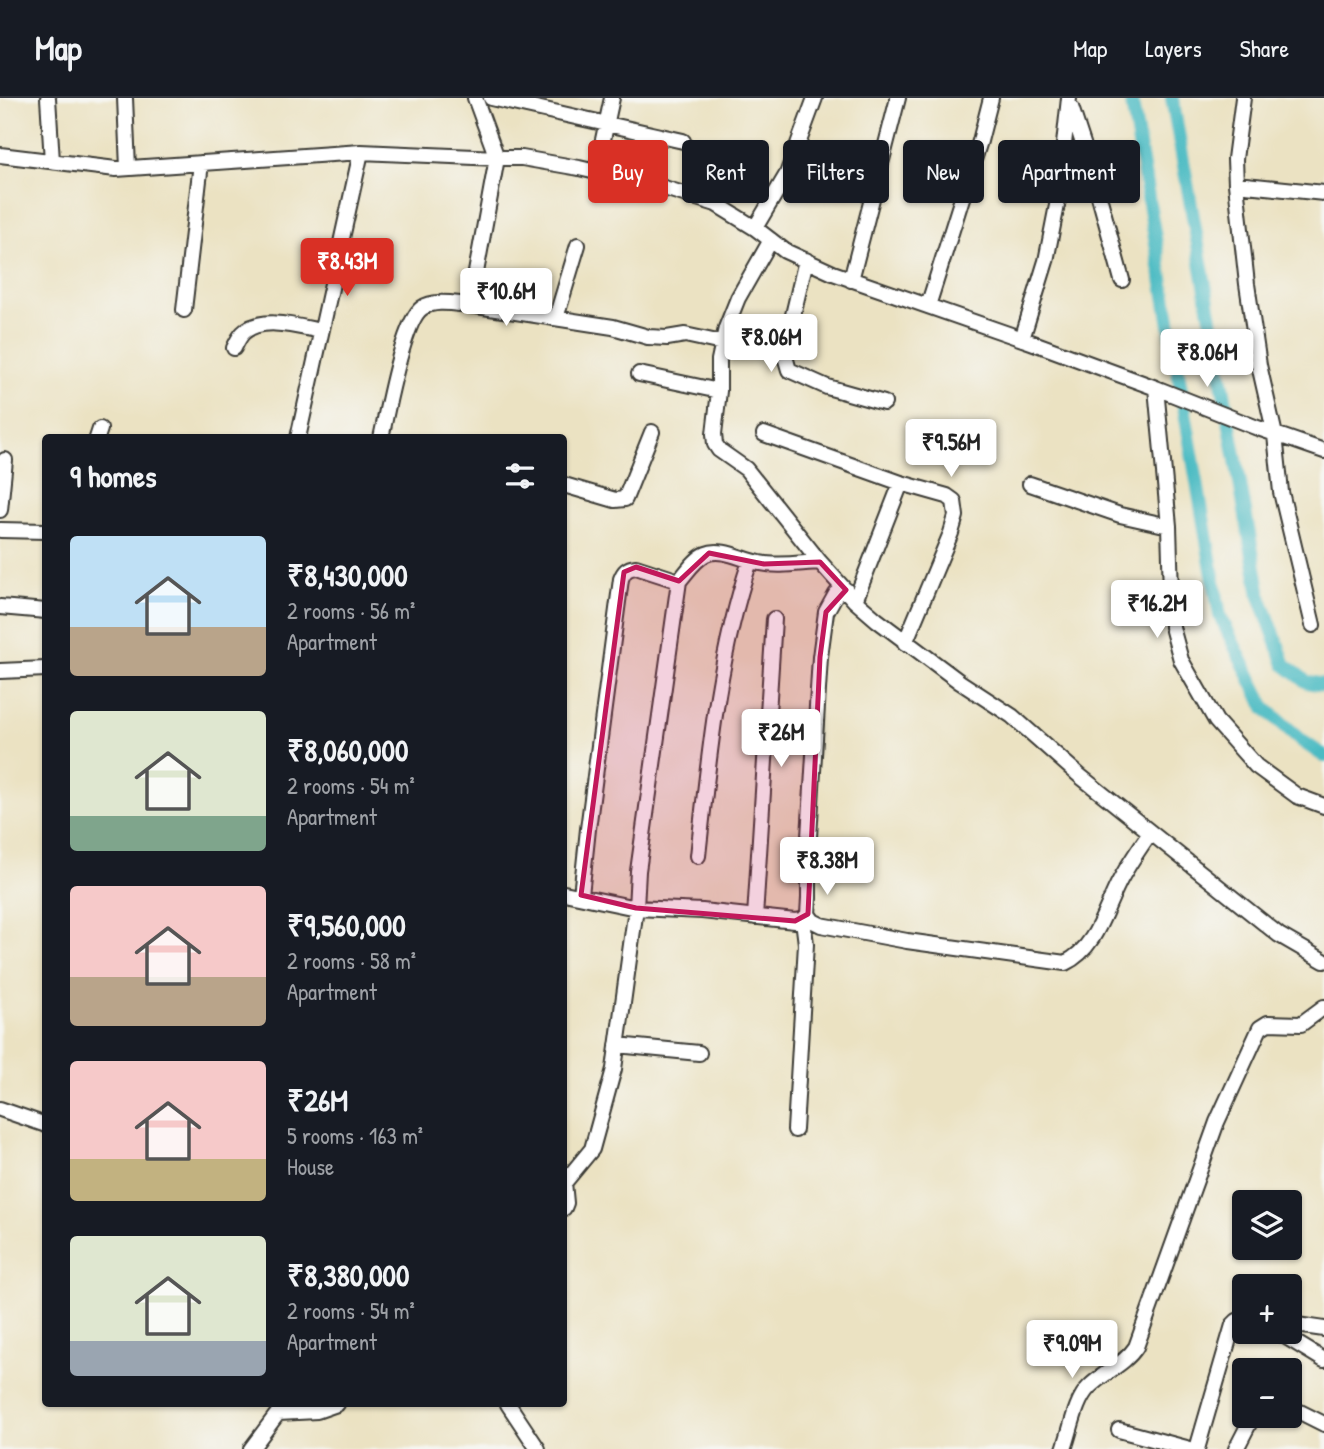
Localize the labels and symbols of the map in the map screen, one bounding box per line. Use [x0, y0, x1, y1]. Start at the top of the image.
pin: ₹8.43M [290, 238, 404, 298]
pin: ₹10.6M [449, 268, 563, 328]
pin: ₹8.06M [714, 314, 828, 374]
pin: ₹8.06M [1150, 330, 1264, 389]
pin: ₹9.56M [894, 420, 1008, 479]
pin: ₹16.2M [1100, 580, 1214, 640]
pin: ₹26M [740, 710, 822, 769]
pin: ₹8.38M [770, 838, 884, 897]
pin: ₹9.09M [1015, 1320, 1129, 1380]

